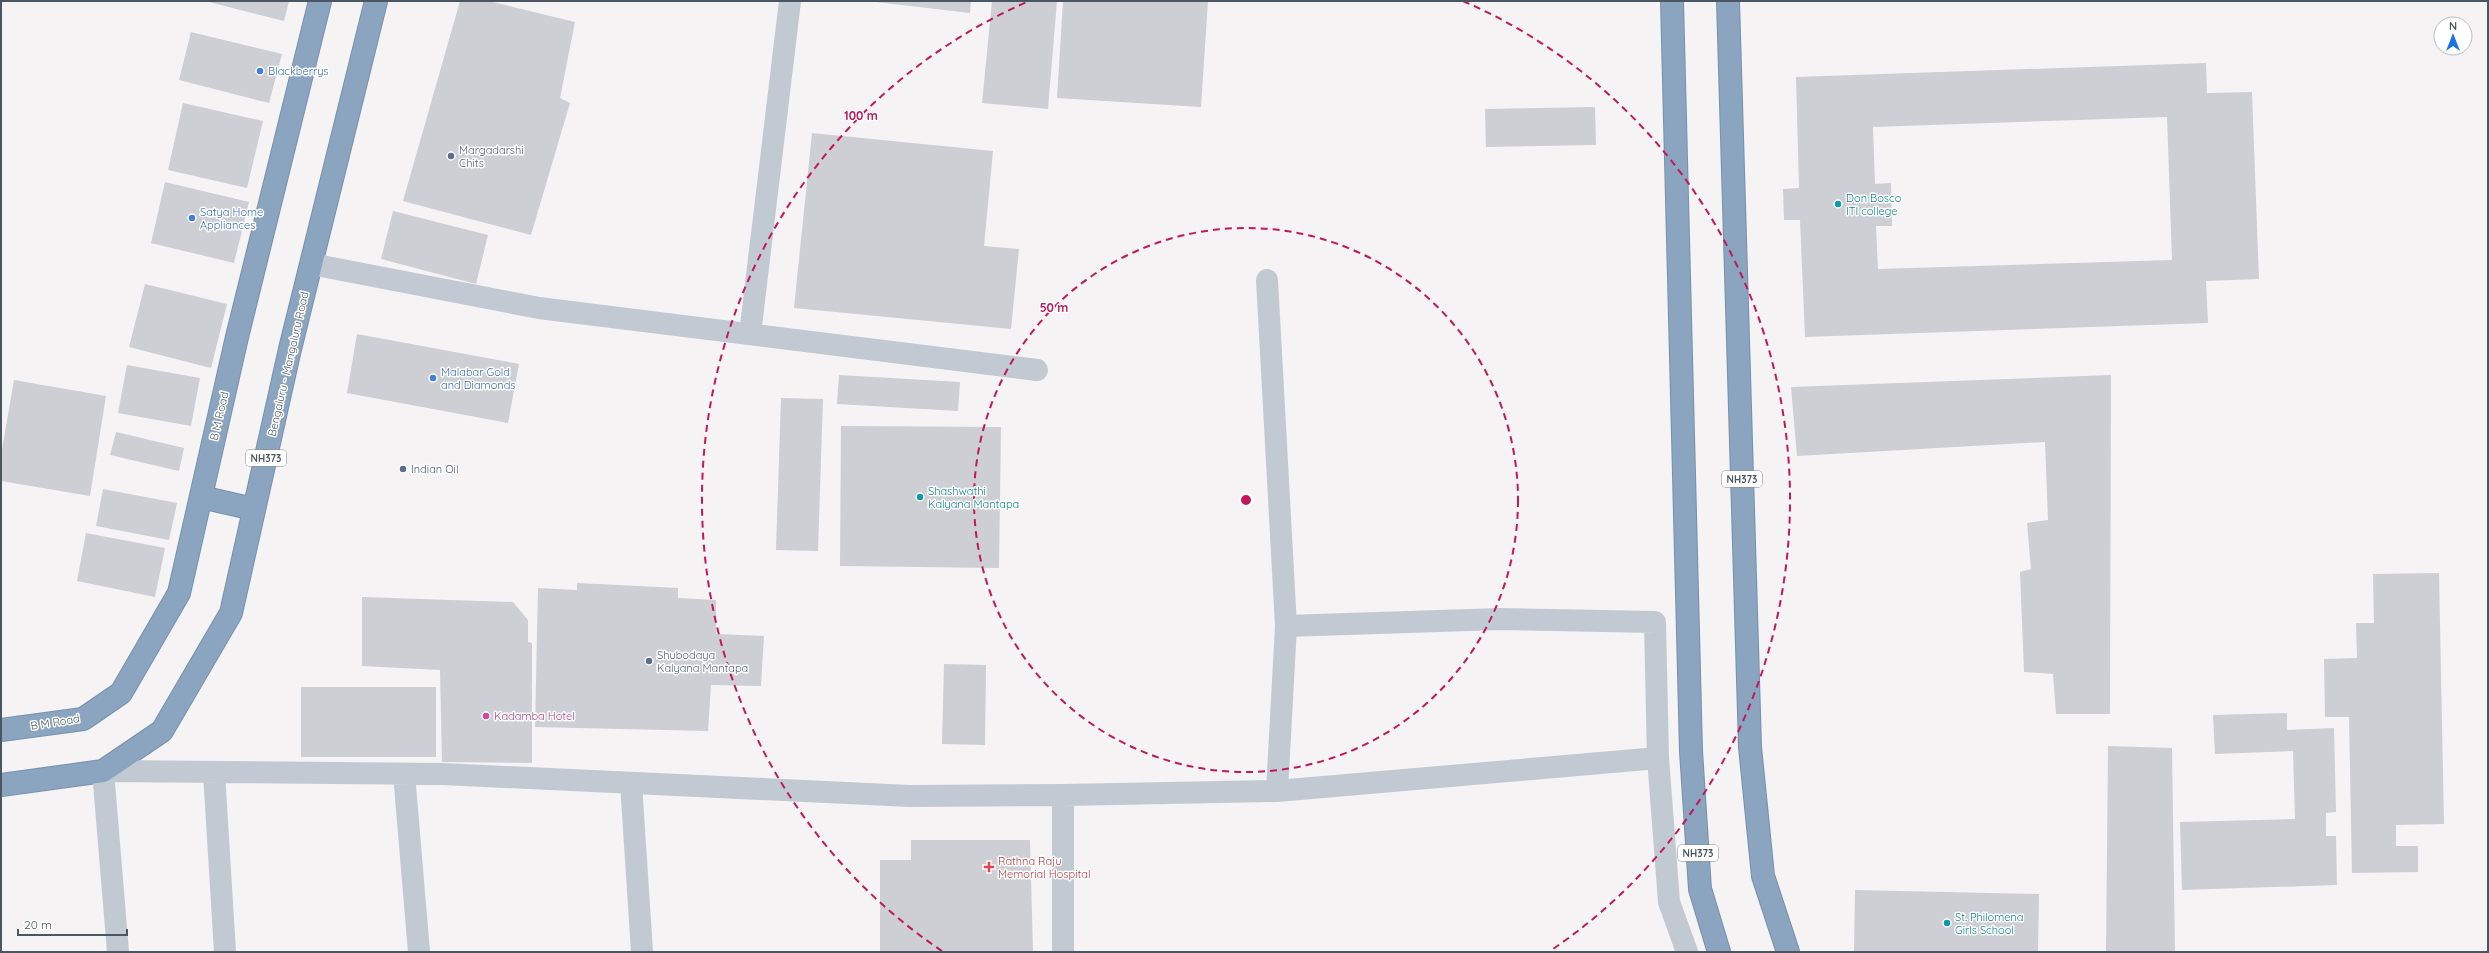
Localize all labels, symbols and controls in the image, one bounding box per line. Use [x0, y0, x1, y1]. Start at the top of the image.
north arrow [2433, 16, 2473, 56]
text: N [2449, 19, 2457, 33]
place label: Blackberrys [268, 64, 329, 78]
marker: Blackberrys [255, 66, 265, 76]
text: 100 m [844, 108, 878, 123]
place label: Margadarshi Chits [459, 143, 524, 170]
marker: Margadarshi Chits [446, 151, 456, 161]
place label: Don Bosco ITI college [1846, 191, 1902, 218]
marker: Don Bosco ITI college [1833, 199, 1843, 209]
place label: Satya Home Appliances [200, 205, 263, 232]
marker: Satya Home Appliances [187, 213, 197, 223]
street label: Bengaluru - Mangaluru Road [265, 290, 311, 438]
text: 50 m [1040, 300, 1068, 315]
place label: Malabar Gold and Diamonds [441, 365, 515, 392]
marker: Malabar Gold and Diamonds [428, 373, 438, 383]
street label: B M Road [207, 390, 231, 442]
road number: NH373 [246, 450, 286, 466]
place label: Indian Oil [411, 462, 458, 476]
marker: Indian Oil [398, 464, 408, 474]
road number: NH373 [1722, 471, 1762, 487]
place label: Shashwathi Kalyana Mantapa [928, 484, 1019, 511]
marker: Shashwathi Kalyana Mantapa [915, 492, 925, 502]
centre of rings [1239, 493, 1253, 507]
place label: Shubodaya Kalyana Mantapa [657, 648, 748, 675]
marker: Shubodaya Kalyana Mantapa [644, 656, 654, 666]
place label: Kadamba Hotel [494, 709, 575, 723]
street label: B M Road [29, 711, 81, 733]
marker: Kadamba Hotel [481, 711, 491, 721]
road number: NH373 [1678, 845, 1718, 861]
place label: Rathna Raju Memorial Hospital [998, 854, 1090, 881]
marker: Rathna Raju Memorial Hospital [983, 861, 995, 873]
place label: St. Philomena Girls School [1955, 910, 2023, 937]
scale bar [18, 911, 127, 937]
text: 20 m [24, 917, 52, 932]
marker: St. Philomena Girls School [1942, 918, 1952, 928]

